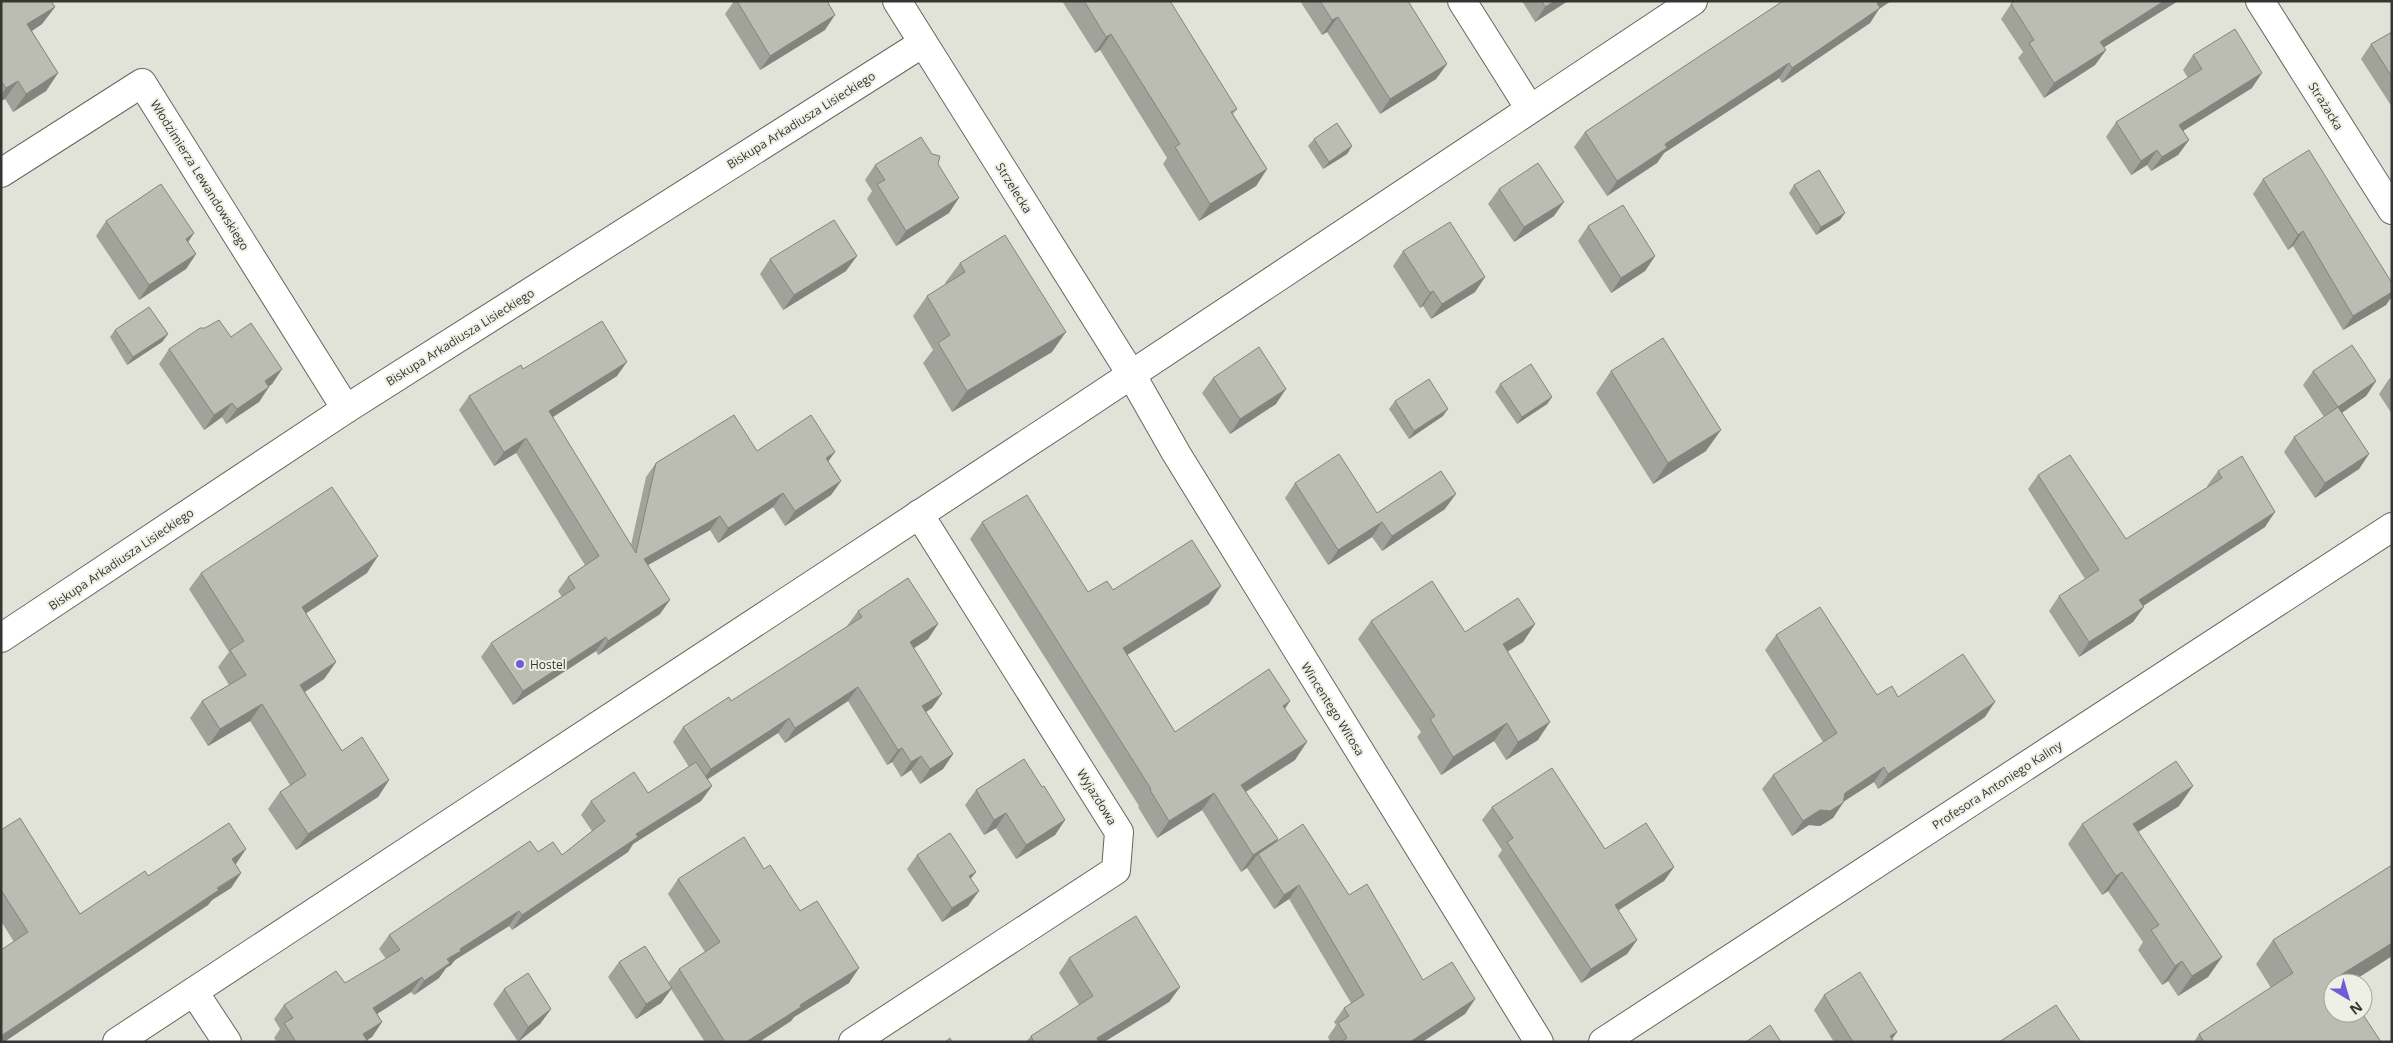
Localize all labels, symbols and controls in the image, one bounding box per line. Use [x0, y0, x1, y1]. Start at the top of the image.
street label: Biskupa Arkadiusza Lisieckiego [724, 67, 878, 173]
street label: Strażacka [2305, 79, 2347, 133]
street label: Włodzimierza Lewandowskiego [147, 97, 253, 253]
street label: Strzelecka [992, 159, 1036, 217]
street label: Biskupa Arkadiusza Lisieckiego [383, 284, 537, 390]
street label: Biskupa Arkadiusza Lisieckiego [45, 504, 197, 614]
place label: Hostel [530, 656, 566, 673]
marker: Hostel [514, 658, 526, 670]
street label: Wincentego Witosa [1297, 659, 1369, 759]
street label: Profesora Antoniego Kaliny [1929, 736, 2066, 833]
street label: Wyjazdowa [1073, 766, 1121, 828]
north arrow [2323, 973, 2373, 1023]
text: N [2346, 998, 2367, 1020]

